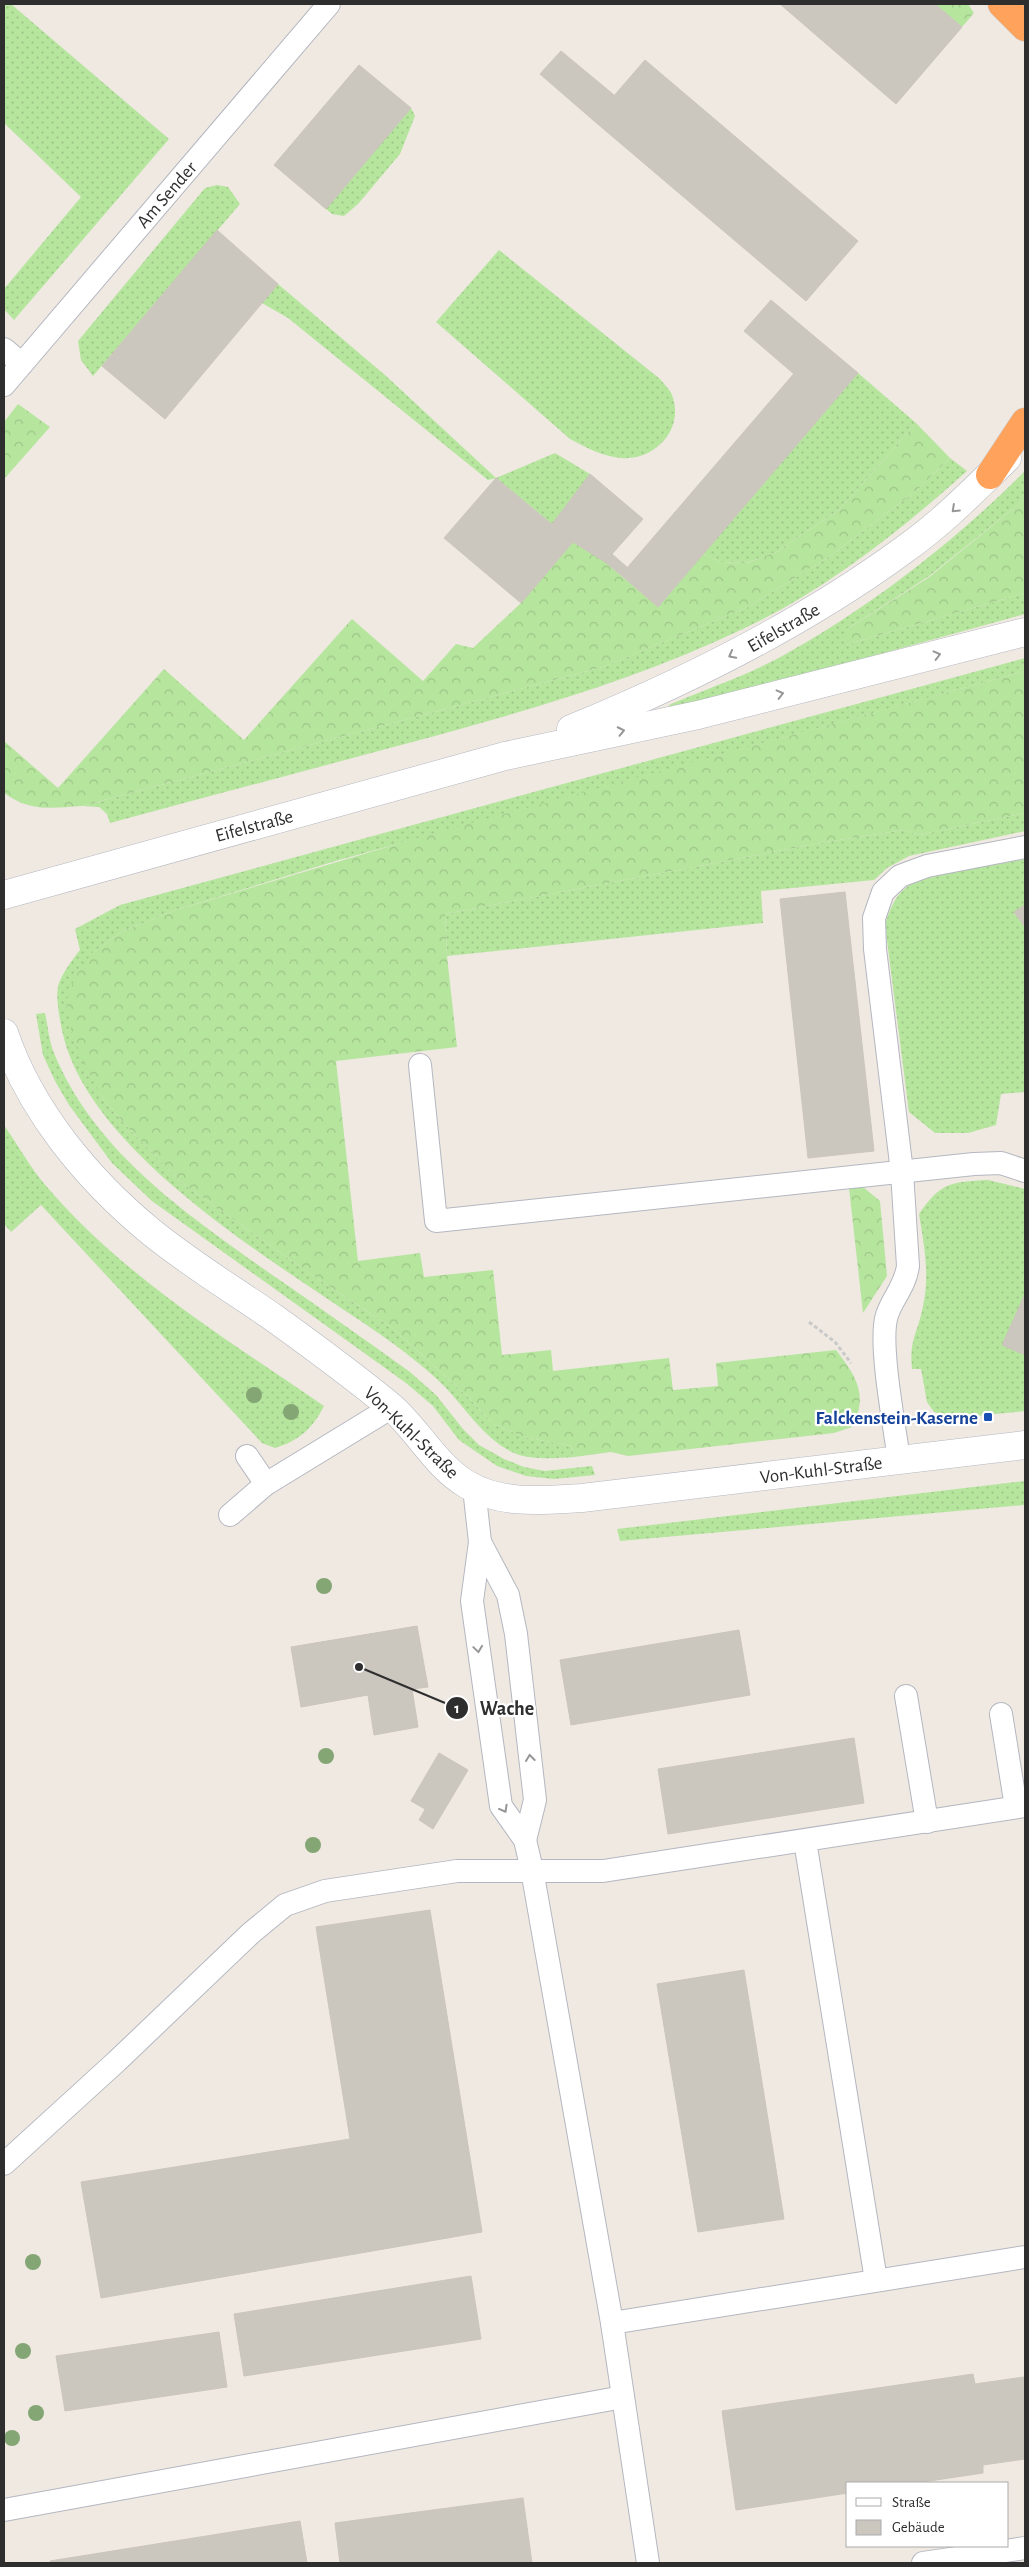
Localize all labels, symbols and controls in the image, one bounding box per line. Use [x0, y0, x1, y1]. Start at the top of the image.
street label: Am Sender [133, 158, 201, 232]
one-way arrow [951, 503, 960, 512]
street label: Eifelstraße [744, 600, 823, 656]
one-way arrow [728, 649, 737, 659]
one-way arrow [933, 650, 941, 660]
one-way arrow [775, 689, 784, 700]
one-way arrow [617, 726, 626, 737]
street label: Eifelstraße [213, 807, 295, 846]
street label: Von-Kuhl-Straße [360, 1383, 462, 1483]
place label: Falckenstein-Kaserne [816, 1409, 978, 1428]
marker: Falckenstein-Kaserne [982, 1411, 994, 1423]
street label: Von-Kuhl-Straße [759, 1454, 884, 1487]
one-way arrow [472, 1646, 483, 1654]
callout: Wache [445, 1691, 544, 1726]
text: Wache [480, 1699, 534, 1719]
text: 1 [454, 1701, 460, 1716]
one-way arrow [525, 1754, 536, 1762]
one-way arrow [498, 1804, 508, 1813]
legend [846, 2482, 1009, 2547]
text: Straße [892, 2495, 931, 2510]
text: Gebäude [892, 2520, 945, 2535]

